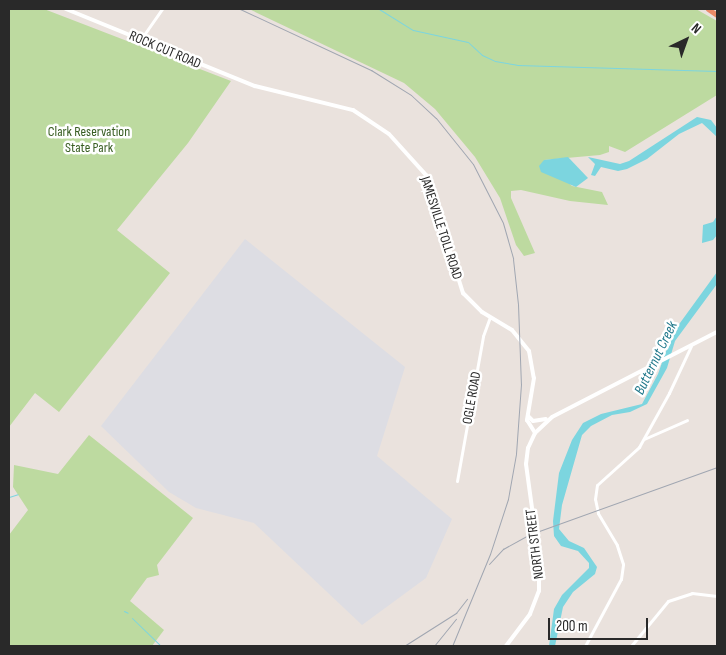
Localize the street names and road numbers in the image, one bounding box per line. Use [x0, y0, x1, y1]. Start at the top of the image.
street label: ROCK CUT ROAD [127, 27, 203, 73]
street label: JAMESVILLE TOLL ROAD [416, 174, 466, 282]
street label: OGLE ROAD [459, 370, 485, 426]
street label: NORTH STREET [522, 508, 548, 580]

